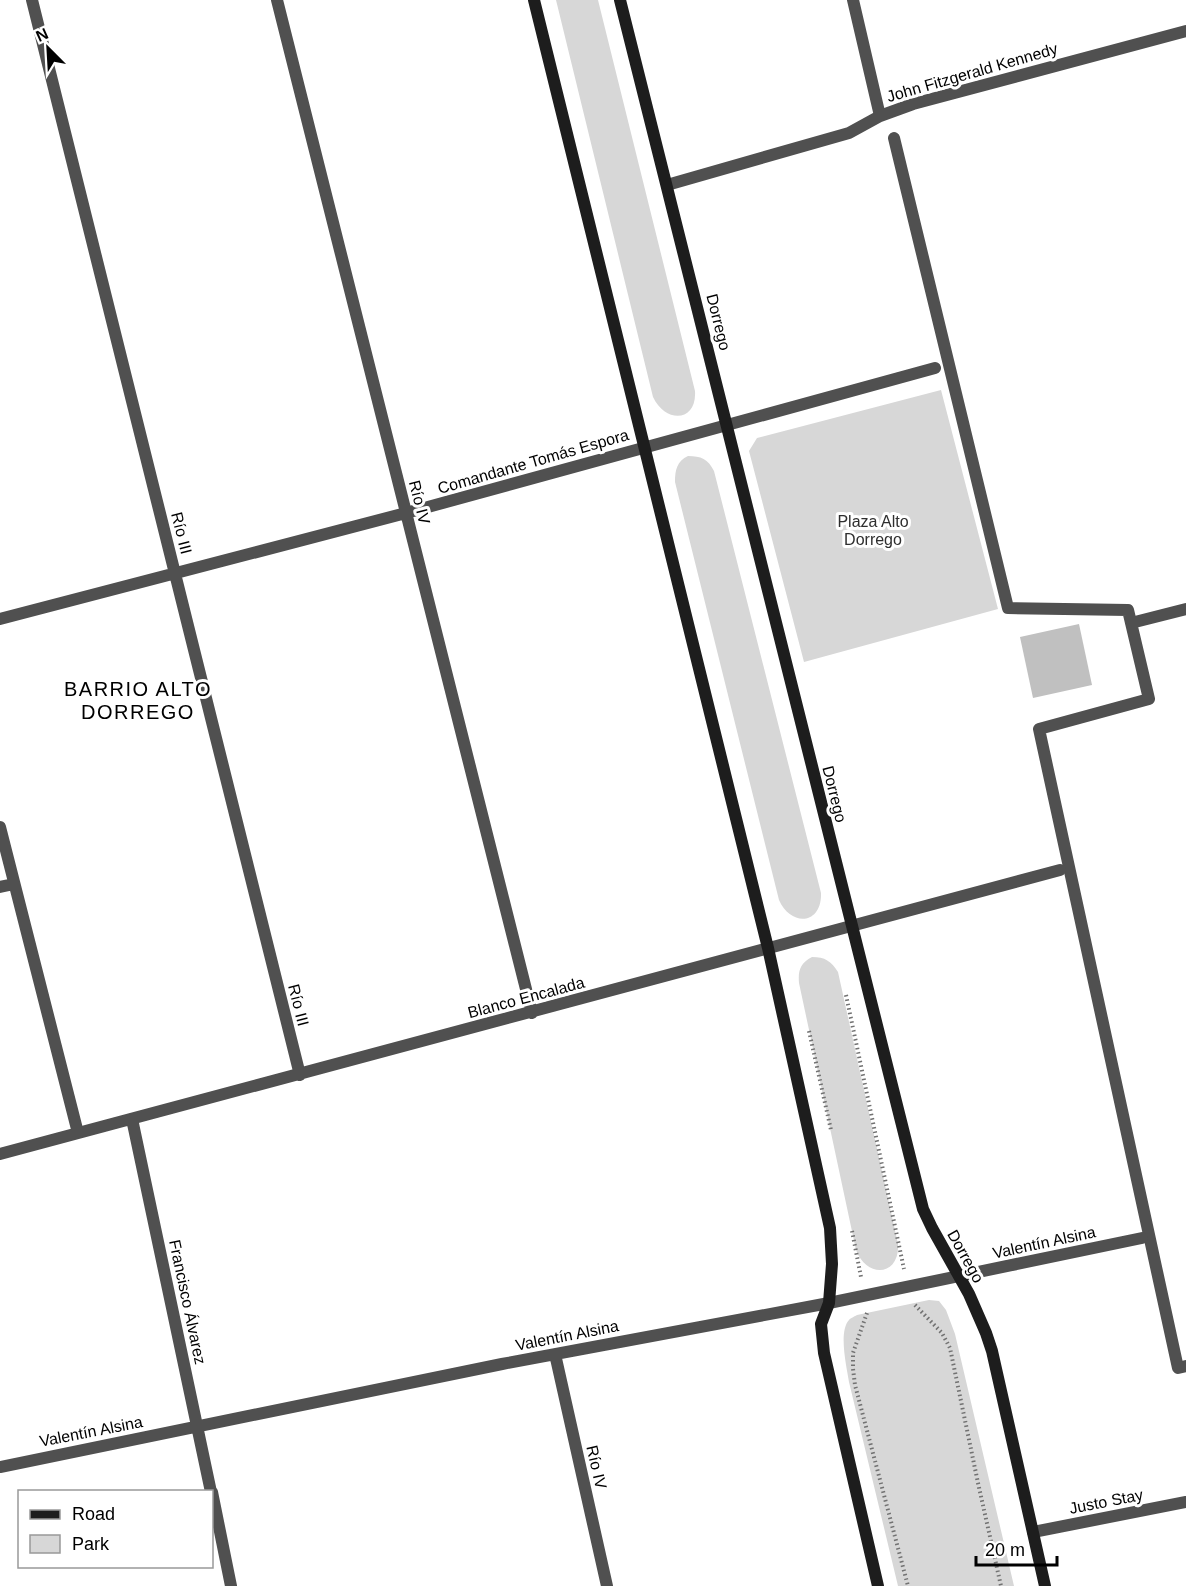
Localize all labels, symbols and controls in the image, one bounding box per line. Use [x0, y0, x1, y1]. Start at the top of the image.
north arrow [18, 18, 78, 78]
text: N [33, 25, 51, 45]
street label: John Fitzgerald Kennedy [885, 40, 1060, 105]
street label: Dorrego [703, 292, 734, 352]
street label: Comandante Tomás Espora [436, 426, 631, 497]
street label: Río IV [406, 478, 433, 526]
street label: Río III [168, 510, 195, 556]
park label: Plaza Alto Dorrego [837, 513, 909, 548]
district label: BARRIO ALTO DORREGO [64, 678, 212, 723]
street label: Dorrego [819, 764, 850, 824]
street label: Blanco Encalada [466, 974, 586, 1021]
street label: Río III [285, 982, 312, 1028]
street label: Valentín Alsina [991, 1223, 1097, 1262]
street label: Dorrego [944, 1227, 987, 1286]
street label: Francisco Álvarez [166, 1238, 210, 1366]
street label: Valentín Alsina [514, 1317, 620, 1354]
street label: Valentín Alsina [38, 1413, 144, 1450]
street label: Río IV [583, 1444, 610, 1491]
street label: Justo Stay [1068, 1486, 1144, 1517]
legend [18, 1490, 213, 1568]
text: Road [72, 1504, 115, 1524]
scale bar [976, 1529, 1057, 1567]
text: Park [72, 1534, 110, 1554]
text: 20 m [985, 1540, 1025, 1560]

